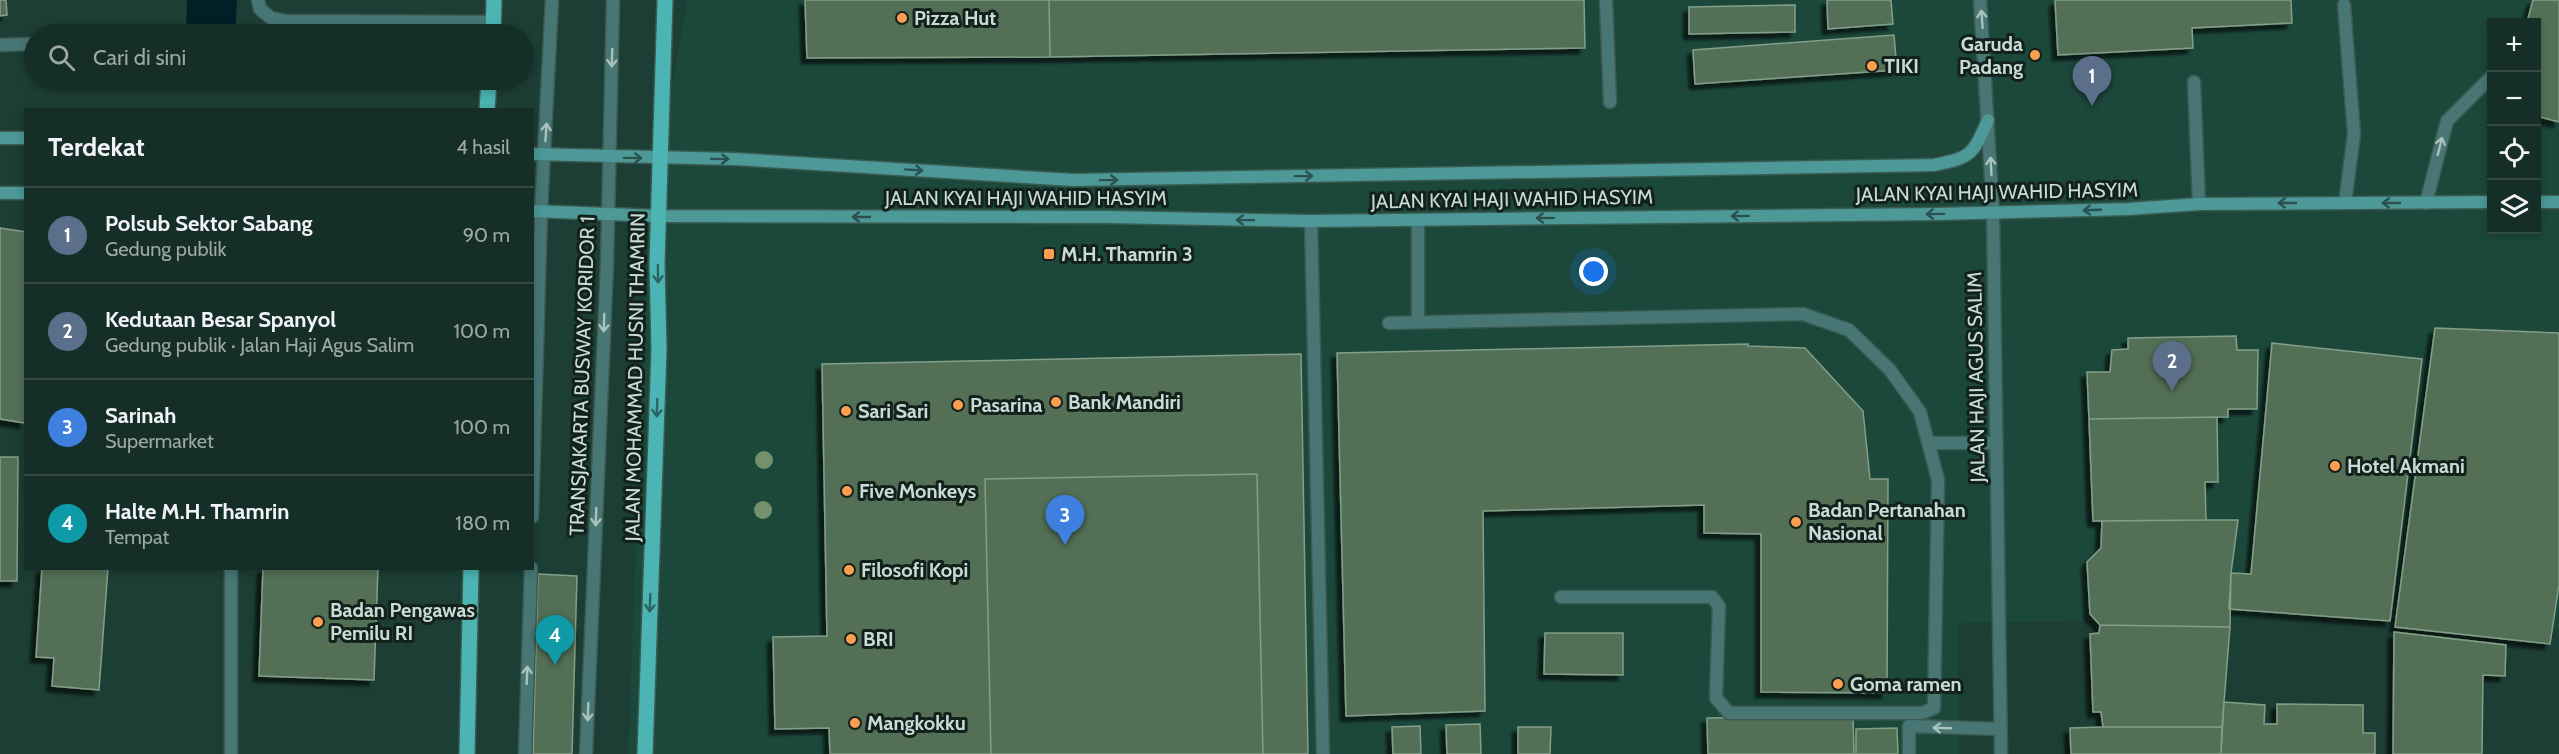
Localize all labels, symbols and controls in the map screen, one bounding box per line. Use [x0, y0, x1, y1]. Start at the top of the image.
place label: Pizza Hut [914, 6, 996, 30]
one-way arrow [1976, 10, 1987, 30]
marker: Pizza Hut [895, 11, 909, 25]
map controls [2487, 18, 2541, 234]
button: + [2487, 18, 2541, 72]
search box [24, 24, 534, 90]
place label: Garuda Padang [1959, 32, 2023, 79]
icon: search [45, 41, 78, 74]
text: Cari di sini [93, 44, 186, 71]
one-way arrow [606, 48, 617, 68]
marker: Garuda Padang [2028, 48, 2042, 62]
place label: TIKI [1884, 54, 1919, 78]
pin: 1 [2072, 57, 2112, 106]
marker: TIKI [1865, 59, 1879, 73]
button: − [2487, 72, 2541, 126]
one-way arrow [541, 122, 552, 142]
button: locate [2487, 126, 2541, 180]
text: Terdekat [48, 131, 145, 163]
text: 4 hasil [456, 135, 510, 159]
one-way arrow [2435, 137, 2447, 156]
one-way arrow [622, 152, 642, 164]
one-way arrow [709, 153, 729, 165]
one-way arrow [1985, 156, 1996, 176]
one-way arrow [904, 165, 924, 176]
one-way arrow [1293, 170, 1313, 182]
one-way arrow [1098, 174, 1118, 185]
street label: JALAN KYAI HAJI WAHID HASYIM [1855, 178, 2138, 206]
button: layers [2487, 180, 2541, 234]
street label: JALAN KYAI HAJI WAHID HASYIM [1370, 185, 1653, 213]
street label: JALAN KYAI HAJI WAHID HASYIM [884, 186, 1167, 210]
one-way arrow [2277, 197, 2297, 209]
one-way arrow [2382, 197, 2402, 209]
one-way arrow [2082, 204, 2102, 215]
one-way arrow [1925, 208, 1945, 220]
text: Polsub Sektor Sabang [105, 210, 313, 237]
one-way arrow [1730, 210, 1750, 222]
one-way arrow [852, 211, 872, 223]
street label: JALAN MOHAMMAD HUSNI THAMRIN [620, 213, 650, 542]
one-way arrow [1535, 213, 1555, 224]
one-way arrow [1235, 214, 1255, 226]
street label: TRANSJAKARTA BUSWAY KORIDOR 1 [564, 216, 600, 536]
text: 1 [64, 223, 71, 247]
text: 90 m [463, 223, 510, 247]
text: Gedung publik [105, 237, 226, 261]
place label: M.H. Thamrin 3 [1061, 242, 1193, 266]
marker: M.H. Thamrin 3 [1042, 247, 1056, 261]
your location [1579, 257, 1608, 286]
one-way arrow [652, 264, 663, 284]
street label: JALAN HAJI AGUS SALIM [1962, 271, 1990, 484]
text: Kedutaan Besar Spanyol [105, 306, 336, 333]
one-way arrow [599, 312, 610, 332]
text: 2 [62, 319, 73, 343]
text: 100 m [454, 319, 510, 343]
text: Gedung publik · Jalan Haji Agus Salim [105, 333, 414, 357]
pin: 2 [2152, 342, 2192, 391]
place label: Bank Mandiri [1068, 390, 1181, 414]
place label: Pasarina [970, 393, 1042, 417]
marker: Bank Mandiri [1049, 395, 1063, 409]
one-way arrow [651, 397, 663, 417]
marker: Pasarina [951, 398, 965, 412]
place label: Sari Sari [858, 399, 928, 423]
text: Sarinah [105, 402, 176, 429]
marker: Sari Sari [839, 404, 853, 418]
text: 3 [62, 415, 73, 439]
text: 100 m [454, 415, 510, 439]
text: Supermarket [105, 429, 214, 453]
place label: Hotel Akmani [2347, 454, 2465, 478]
marker: Hotel Akmani [2328, 459, 2342, 473]
place label: Five Monkeys [859, 479, 976, 503]
marker: Five Monkeys [840, 484, 854, 498]
pin: 3 [1046, 496, 1084, 545]
text: Halte M.H. Thamrin [105, 498, 289, 525]
place label: Badan Pertanahan Nasional [1808, 498, 1966, 545]
one-way arrow [591, 507, 602, 527]
text: 4 [61, 511, 74, 535]
text: 180 m [455, 511, 510, 535]
marker: Badan Pertanahan Nasional [1789, 515, 1803, 529]
text: Tempat [105, 525, 169, 549]
place label: Filosofi Kopi [861, 558, 968, 582]
marker: Filosofi Kopi [842, 563, 856, 577]
one-way arrow [645, 592, 656, 612]
place label: Badan Pengawas Pemilu RI [330, 598, 475, 645]
marker: Badan Pengawas Pemilu RI [311, 615, 325, 629]
pin: 4 [536, 616, 574, 665]
place label: BRI [863, 627, 894, 651]
marker: BRI [844, 632, 858, 646]
one-way arrow [522, 665, 533, 685]
place label: Goma ramen [1850, 672, 1962, 696]
marker: Goma ramen [1831, 677, 1845, 691]
one-way arrow [583, 702, 594, 722]
place label: Mangkokku [867, 711, 966, 735]
marker: Mangkokku [848, 716, 862, 730]
one-way arrow [1932, 722, 1952, 733]

